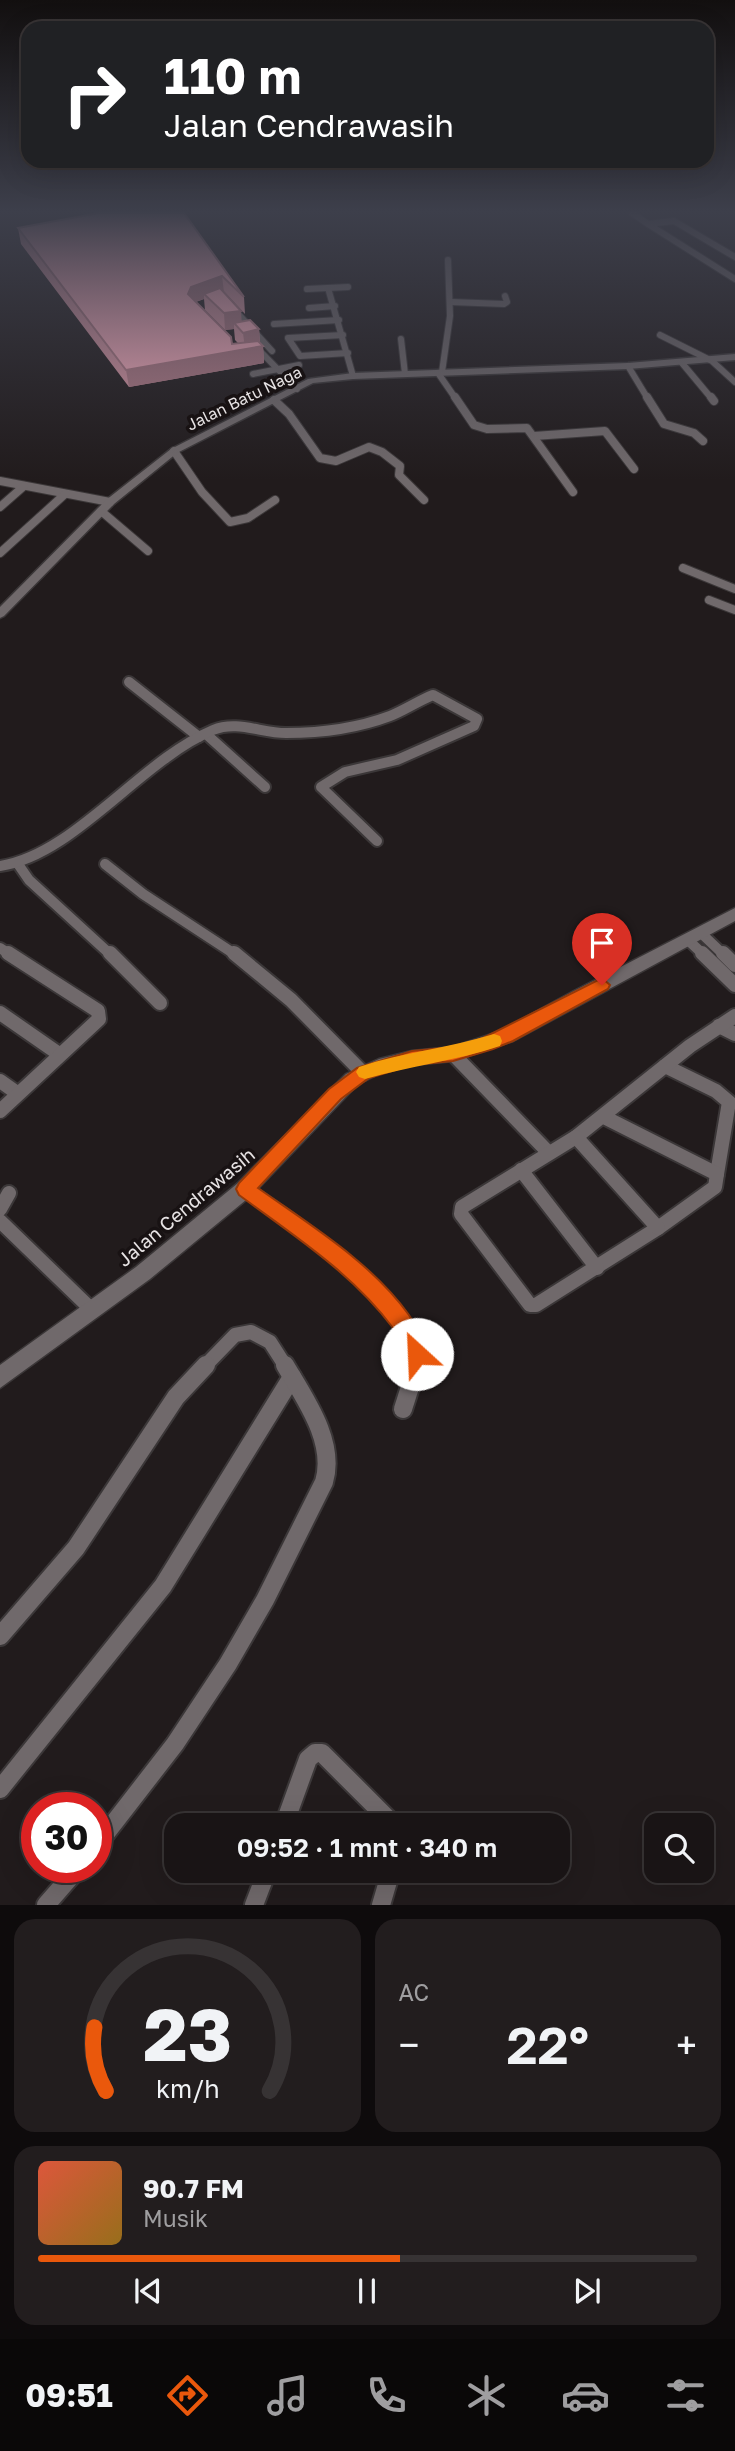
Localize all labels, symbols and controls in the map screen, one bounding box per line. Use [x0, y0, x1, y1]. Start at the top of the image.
text: 110 m [164, 46, 301, 105]
icon: right [49, 49, 140, 140]
text: Jalan Cendrawasih [164, 106, 454, 144]
street label: Jalan Batu Naga [183, 361, 305, 435]
pin [572, 913, 632, 985]
icon: arrive [583, 924, 621, 962]
street label: Jalan Cendrawasih [112, 1142, 259, 1271]
position arrow [380, 1317, 454, 1391]
speed limit sign: 30 [21, 1792, 112, 1883]
map controls [644, 1813, 714, 1883]
button: search [644, 1813, 714, 1883]
text: 09:52 · 1 mnt · 340 m [237, 1832, 497, 1863]
text: AC [399, 1978, 429, 2006]
text: 23 [143, 1991, 232, 2078]
text: 22° [506, 2013, 589, 2075]
text: − [399, 2022, 419, 2067]
text: + [676, 2022, 697, 2067]
text: km/h [155, 2073, 219, 2104]
text: 90.7 FM [143, 2173, 244, 2204]
text: Musik [143, 2204, 208, 2232]
icon: previous [129, 2272, 167, 2310]
icon: pause [348, 2272, 386, 2310]
icon: next [568, 2272, 606, 2310]
icon: directions [163, 2371, 212, 2420]
icon: music [263, 2371, 312, 2420]
icon: phone [362, 2371, 411, 2420]
icon: climate [462, 2371, 511, 2420]
icon: car [561, 2371, 610, 2420]
icon: filters [661, 2371, 710, 2420]
text: 09:51 [25, 2376, 113, 2414]

